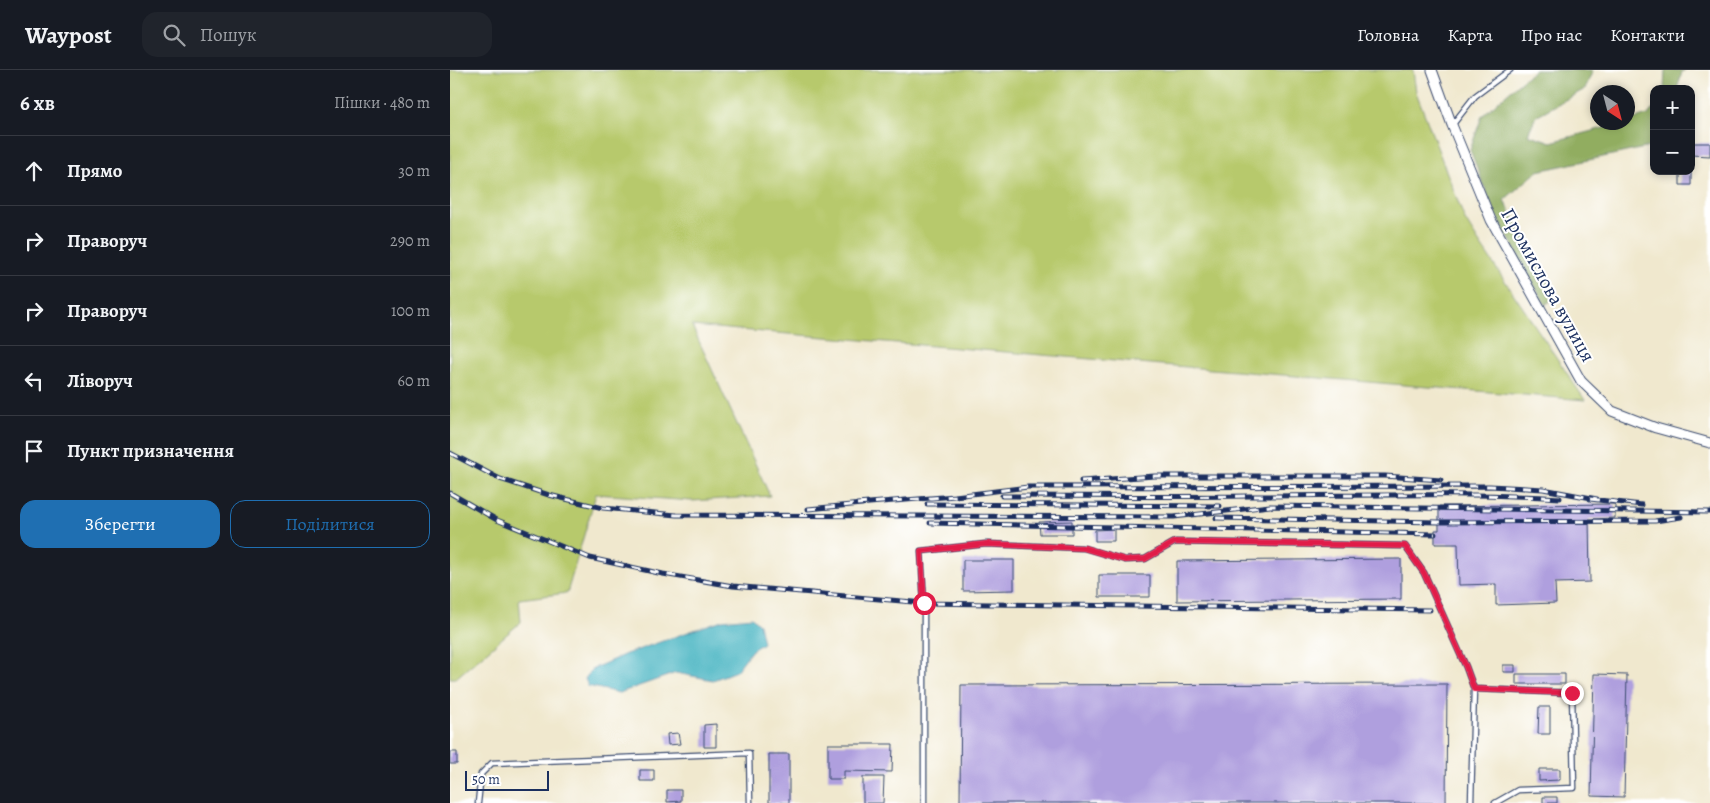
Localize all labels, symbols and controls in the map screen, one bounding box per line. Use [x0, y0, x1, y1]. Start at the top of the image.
search box [142, 12, 492, 57]
text: Waypost [25, 19, 112, 51]
icon: search [160, 21, 188, 49]
text: Пошук [200, 22, 257, 48]
text: Головна [1357, 23, 1419, 47]
text: Карта [1447, 23, 1493, 47]
text: Про нас [1521, 23, 1582, 47]
text: Контакти [1610, 23, 1685, 47]
north arrow [1590, 85, 1635, 130]
map controls [1650, 85, 1695, 175]
button: + [1650, 85, 1695, 130]
text: 6 хв [20, 89, 55, 117]
text: Пішки · 480 m [334, 92, 430, 114]
button: − [1650, 130, 1695, 175]
icon: ahead [20, 157, 48, 185]
text: Прямо [67, 158, 122, 184]
text: 30 m [398, 160, 430, 182]
street label: Промислова вулиця [1494, 203, 1602, 367]
icon: right [20, 227, 48, 255]
text: Праворуч [67, 228, 147, 254]
text: 290 m [390, 230, 430, 252]
icon: right [20, 297, 48, 325]
text: Праворуч [67, 298, 147, 324]
text: 100 m [391, 300, 430, 322]
icon: left [20, 367, 48, 395]
text: Ліворуч [67, 368, 133, 394]
text: 60 m [398, 370, 430, 392]
icon: arrive [20, 437, 48, 465]
text: Пункт призначення [67, 438, 234, 464]
button: Зберегти [20, 500, 220, 548]
button: Поділитися [230, 500, 430, 548]
route start [913, 592, 936, 615]
route end [1561, 682, 1584, 705]
scale bar [465, 768, 549, 791]
text: 50 m [472, 770, 500, 789]

